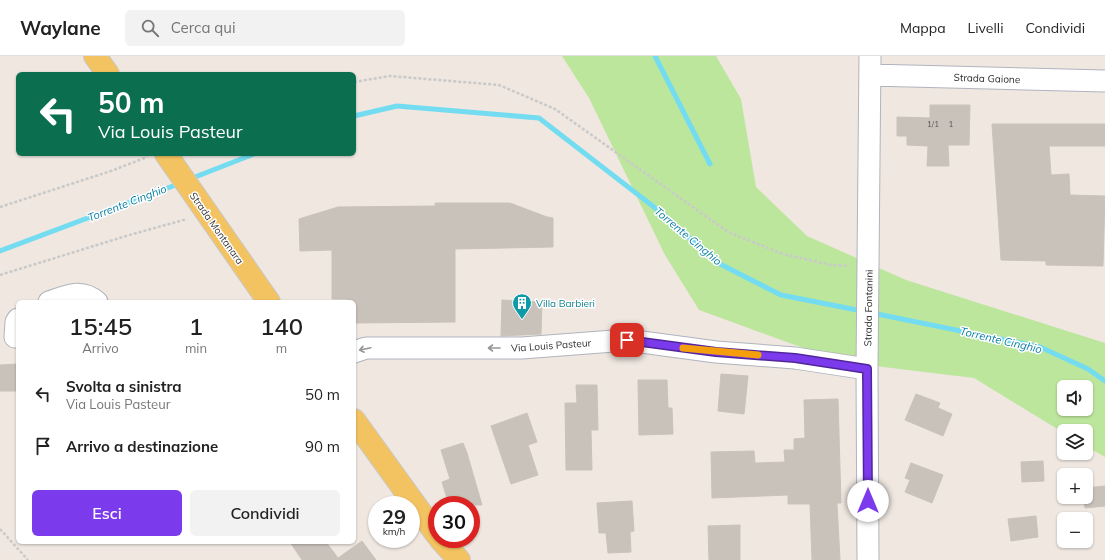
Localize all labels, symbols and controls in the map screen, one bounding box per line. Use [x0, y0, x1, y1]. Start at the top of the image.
search box [125, 10, 405, 46]
text: Waylane [20, 16, 101, 40]
icon: search [139, 17, 161, 39]
text: Cerca qui [171, 18, 236, 37]
text: Mappa [900, 19, 946, 37]
text: Livelli [968, 19, 1003, 37]
text: Condividi [1025, 19, 1085, 37]
street label: Strada Gaione [953, 71, 1020, 86]
text: 50 m [98, 85, 164, 120]
icon: left [32, 88, 84, 140]
house number: 1/1 [927, 119, 939, 129]
house number: 1 [949, 119, 954, 129]
text: Via Louis Pasteur [98, 120, 242, 143]
water label: Torrente Cinghio [85, 181, 169, 225]
street label: Strada Montanara [187, 190, 246, 267]
water label: Torrente Cinghio [651, 204, 725, 268]
street label: Strada Fontanini [861, 269, 876, 347]
building icon: Villa Barbieri [511, 292, 533, 320]
place label: Villa Barbieri [536, 297, 595, 310]
text: 15:45 [69, 311, 132, 341]
text: 1 [189, 311, 203, 341]
text: 140 [260, 311, 303, 341]
pin [610, 323, 644, 357]
water label: Torrente Cinghio [959, 324, 1043, 356]
icon: arrive [616, 329, 638, 351]
street label: Via Louis Pasteur [511, 336, 592, 355]
text: Arrivo [82, 340, 119, 356]
text: min [185, 340, 207, 356]
text: m [276, 340, 287, 356]
one-way arrow [488, 344, 501, 352]
one-way arrow [358, 346, 371, 354]
text: Svolta a sinistra [66, 377, 182, 396]
map controls [1057, 380, 1093, 548]
button: sound [1057, 380, 1093, 416]
icon: left [32, 383, 54, 405]
text: 50 m [305, 385, 340, 404]
text: Via Louis Pasteur [66, 396, 170, 412]
button: layers [1057, 424, 1093, 460]
icon: arrive [32, 435, 54, 457]
text: Arrivo a destinazione [66, 437, 218, 456]
text: 90 m [305, 437, 340, 456]
button: + [1057, 468, 1093, 504]
position arrow [847, 480, 889, 522]
button: Esci [32, 490, 182, 536]
button: Condividi [190, 490, 340, 536]
speed limit sign: 30 [428, 496, 480, 548]
text: 29 [382, 504, 406, 529]
button: − [1057, 512, 1093, 548]
text: km/h [383, 525, 405, 538]

